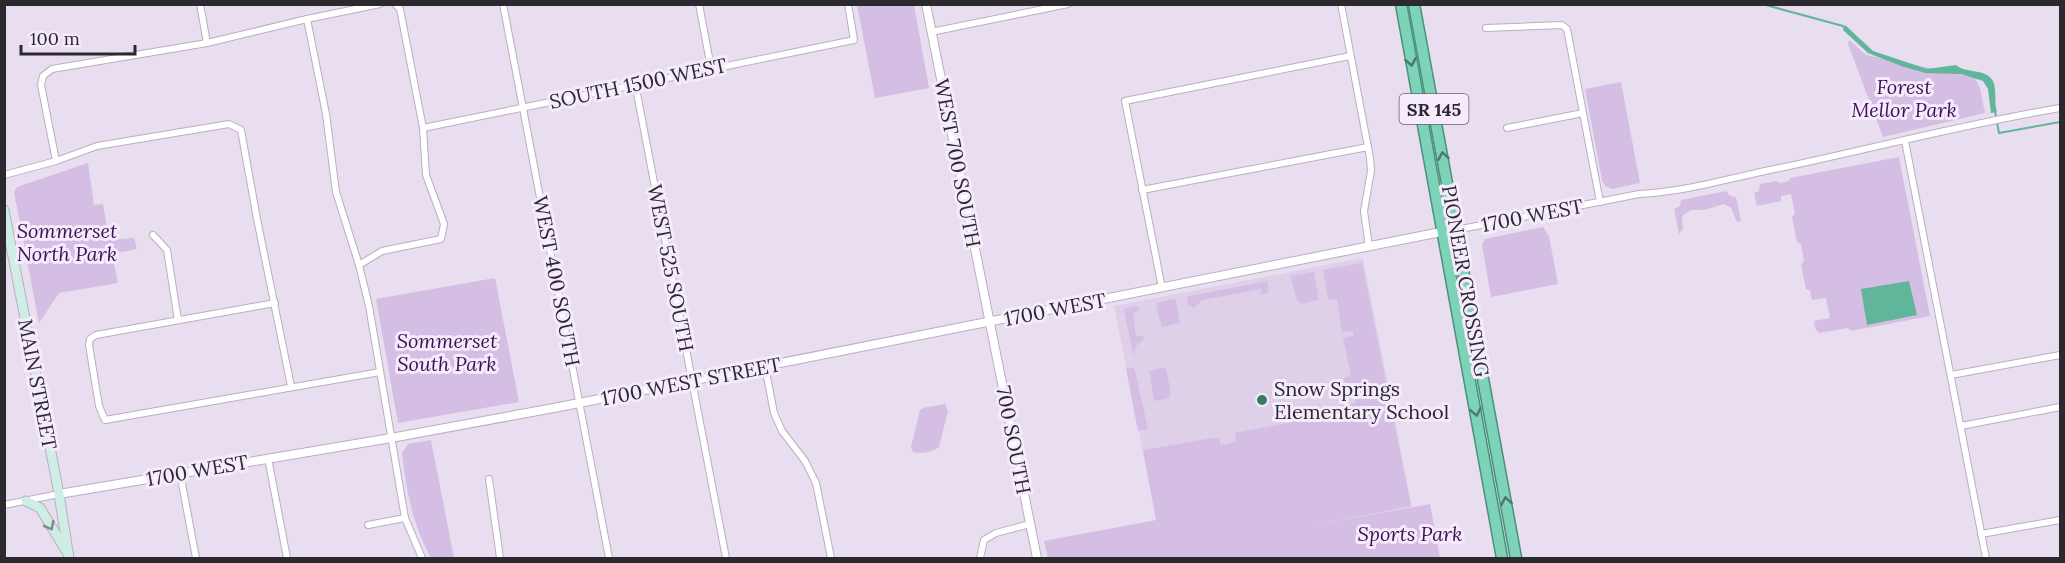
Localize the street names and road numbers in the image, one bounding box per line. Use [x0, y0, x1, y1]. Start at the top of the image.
street label: SOUTH 1500 WEST [547, 52, 729, 114]
street label: WEST 700 SOUTH [929, 76, 987, 250]
road number: SR 145 [1400, 94, 1468, 124]
street label: WEST 525 SOUTH [643, 182, 699, 354]
street label: PIONEER CROSSING [1437, 183, 1495, 379]
street label: 1700 WEST [1479, 193, 1585, 237]
street label: WEST 400 SOUTH [528, 194, 586, 368]
street label: 1700 WEST [1002, 287, 1108, 331]
street label: MAIN STREET [13, 317, 63, 452]
street label: 1700 WEST STREET [599, 351, 783, 411]
street label: 700 SOUTH [991, 384, 1037, 496]
street label: 1700 WEST [144, 449, 250, 491]

